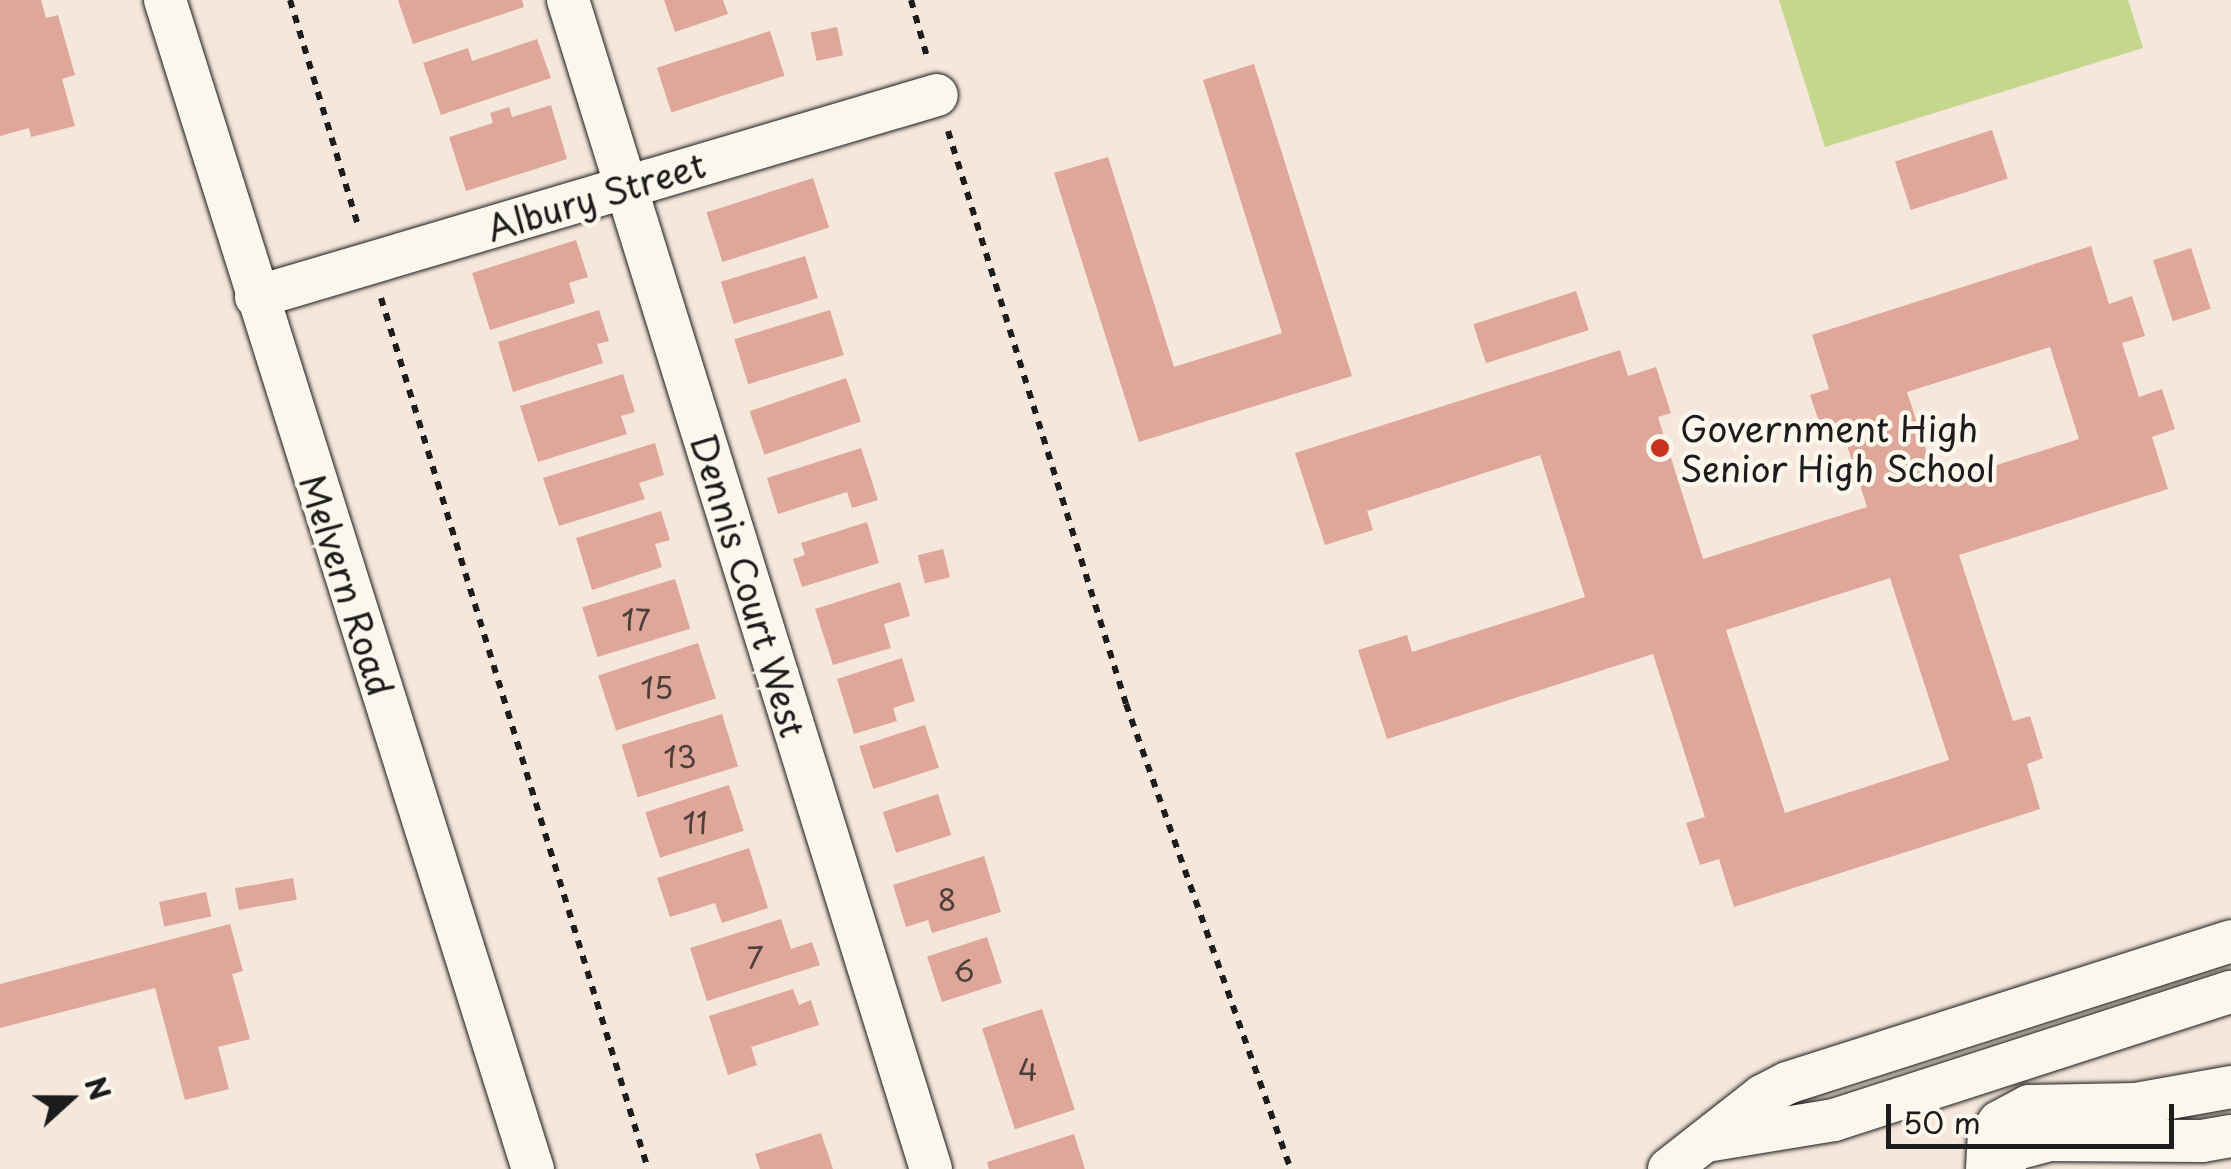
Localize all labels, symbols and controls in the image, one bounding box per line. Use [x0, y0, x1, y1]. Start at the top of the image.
street label: Albury Street [480, 142, 712, 250]
place label: Government High Senior High School [1680, 407, 1997, 489]
street label: Dennis Court West [683, 427, 815, 743]
marker: Government High Senior High School [1649, 437, 1671, 459]
street label: Melvern Road [291, 469, 403, 701]
house number: 17 [621, 601, 651, 637]
house number: 15 [641, 669, 673, 705]
house number: 13 [663, 738, 697, 774]
house number: 11 [682, 804, 708, 840]
house number: 8 [938, 881, 956, 917]
house number: 7 [746, 939, 764, 975]
house number: 6 [953, 952, 975, 988]
north arrow [20, 1049, 120, 1149]
house number: 4 [1018, 1051, 1038, 1087]
text: N [74, 1070, 123, 1106]
scale bar [1891, 1084, 2178, 1146]
text: 50 m [1903, 1099, 1981, 1144]

